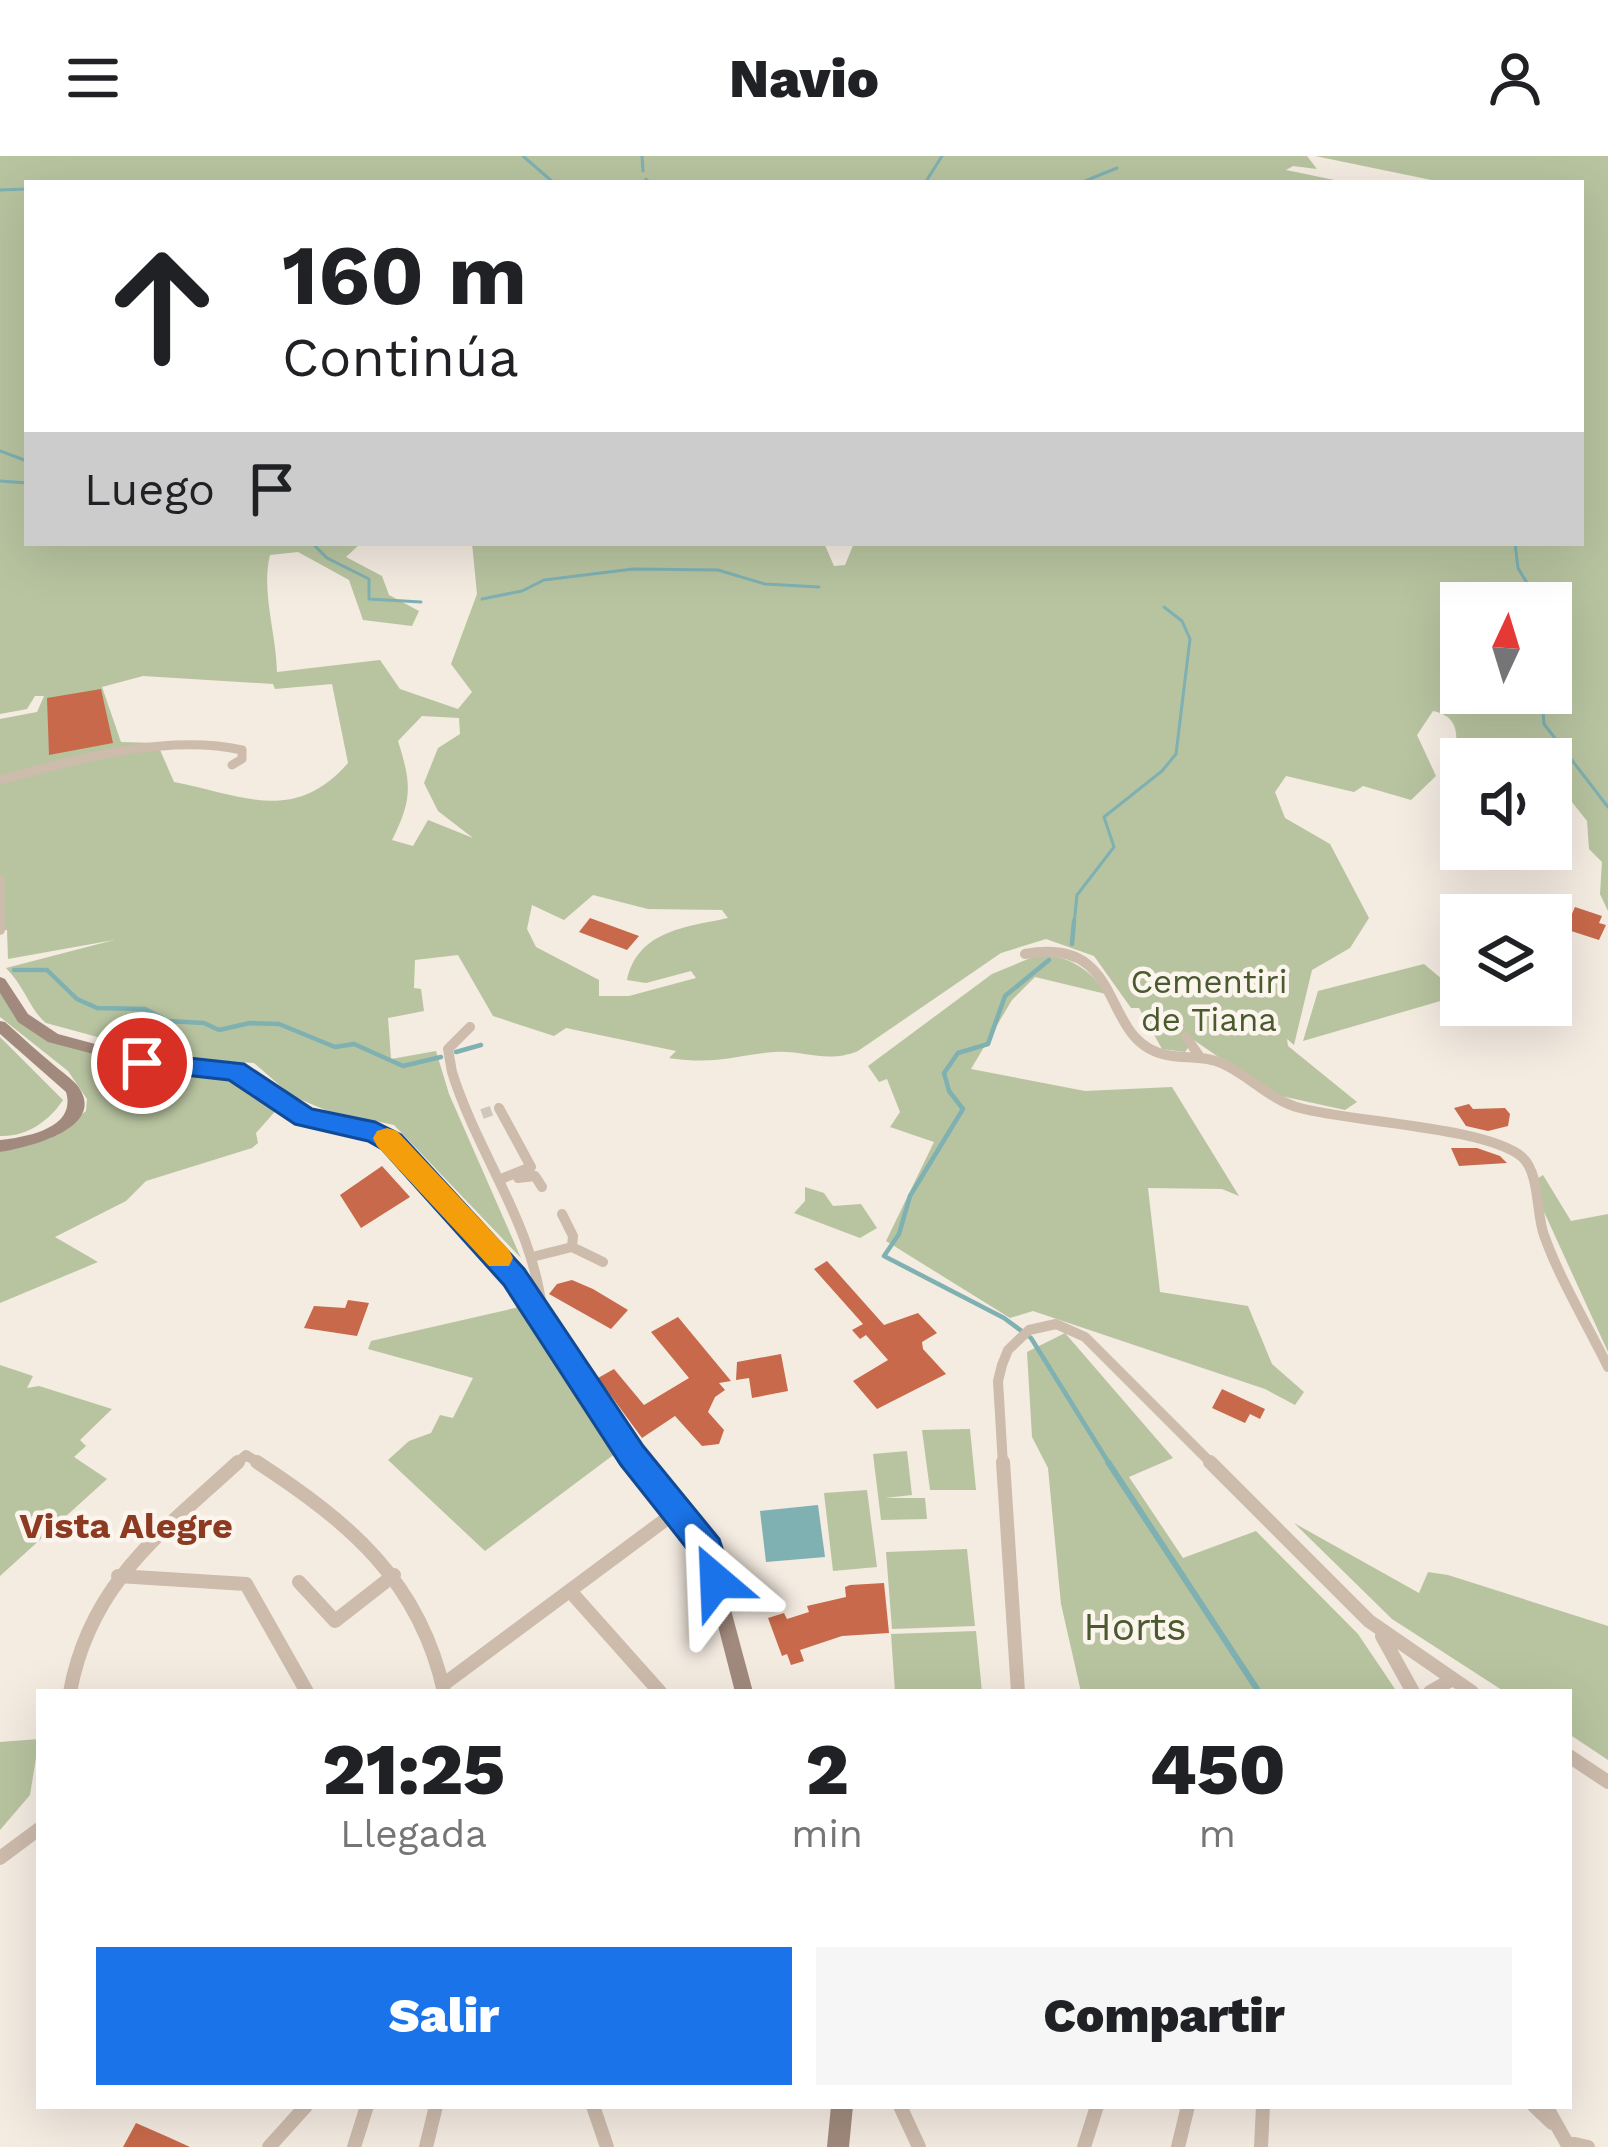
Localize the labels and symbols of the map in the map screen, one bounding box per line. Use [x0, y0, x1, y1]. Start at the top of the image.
north arrow [1440, 582, 1572, 714]
park label: Cementiri de Tiana [1130, 962, 1288, 1039]
pin [91, 1012, 193, 1114]
district label: Vista Alegre [19, 1505, 233, 1547]
position arrow [653, 1518, 779, 1644]
park label: Horts [1083, 1604, 1187, 1649]

